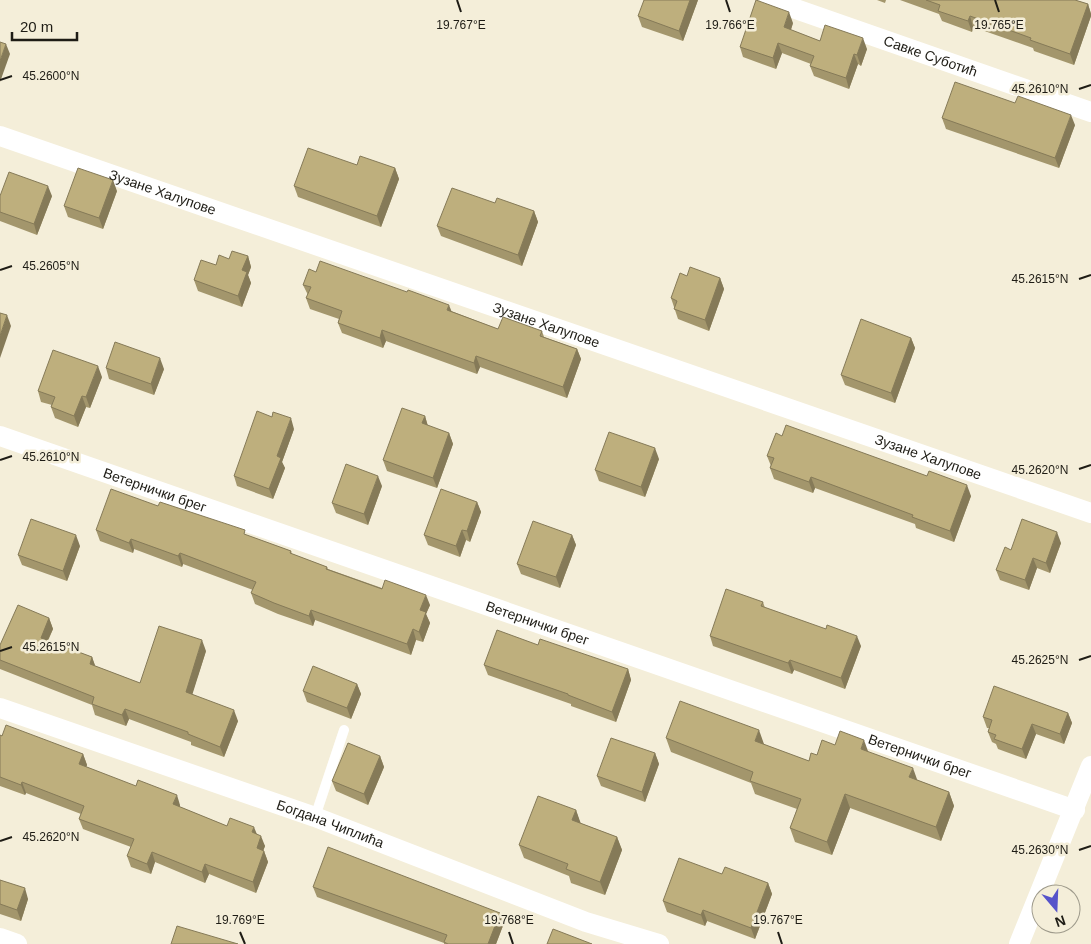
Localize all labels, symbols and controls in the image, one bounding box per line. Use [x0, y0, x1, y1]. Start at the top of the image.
scale bar [12, 10, 78, 42]
text: 20 m [20, 18, 53, 35]
text: 19.767°E [436, 18, 486, 32]
text: 19.766°E [705, 18, 755, 32]
text: 19.765°E [974, 18, 1024, 32]
street label: Савке Суботић [881, 32, 980, 80]
text: 45.2600°N [23, 69, 79, 83]
text: 45.2610°N [1012, 82, 1068, 96]
street label: Зузане Халупове [107, 166, 218, 218]
text: 45.2605°N [23, 259, 79, 273]
text: 45.2615°N [1012, 272, 1068, 286]
street label: Зузане Халупове [491, 299, 602, 351]
street label: Зузане Халупове [873, 431, 984, 483]
text: 45.2610°N [23, 450, 79, 464]
text: 45.2620°N [1012, 463, 1068, 477]
street label: Ветернички брег [101, 465, 209, 515]
street label: Ветернички брег [484, 598, 591, 648]
text: 45.2615°N [23, 640, 79, 654]
text: 45.2625°N [1012, 653, 1068, 667]
street label: Ветернички брег [866, 731, 974, 781]
street label: Богдана Чиплића [275, 796, 386, 851]
text: 45.2620°N [23, 830, 79, 844]
text: 45.2630°N [1012, 843, 1068, 857]
north arrow [1031, 884, 1081, 934]
text: N [1053, 912, 1068, 931]
text: 19.769°E [215, 913, 265, 927]
text: 19.768°E [484, 913, 534, 927]
text: 19.767°E [753, 913, 803, 927]

